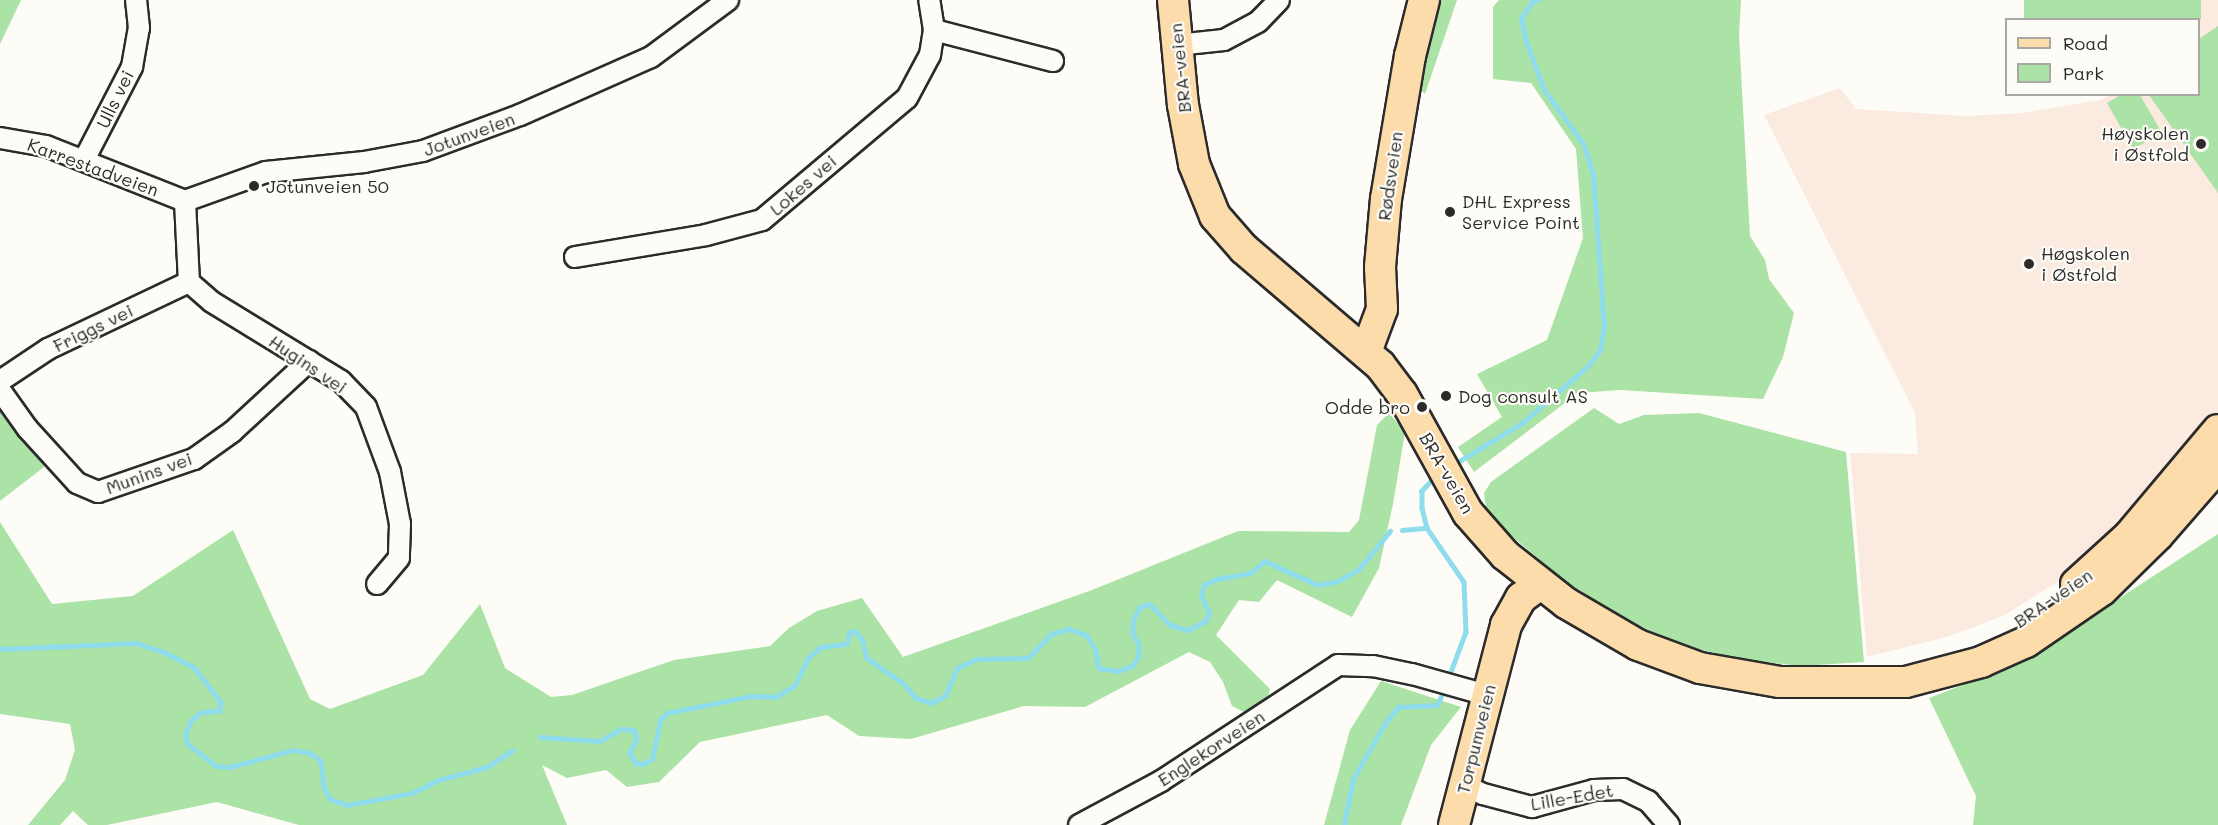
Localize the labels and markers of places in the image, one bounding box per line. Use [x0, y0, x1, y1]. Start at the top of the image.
place label: Høyskolen i Østfold [2101, 123, 2189, 166]
marker: Høyskolen i Østfold [2194, 137, 2208, 151]
place label: Jotunveien 50 [266, 175, 389, 197]
marker: Jotunveien 50 [247, 179, 261, 193]
place label: DHL Express Service Point [1462, 191, 1580, 234]
marker: DHL Express Service Point [1443, 205, 1457, 219]
place label: Høgskolen i Østfold [2041, 243, 2130, 286]
marker: Høgskolen i Østfold [2022, 257, 2036, 271]
place label: Dog consult AS [1458, 385, 1588, 407]
marker: Dog consult AS [1439, 389, 1453, 403]
place label: Odde bro [1325, 396, 1410, 418]
marker: Odde bro [1415, 400, 1429, 414]

